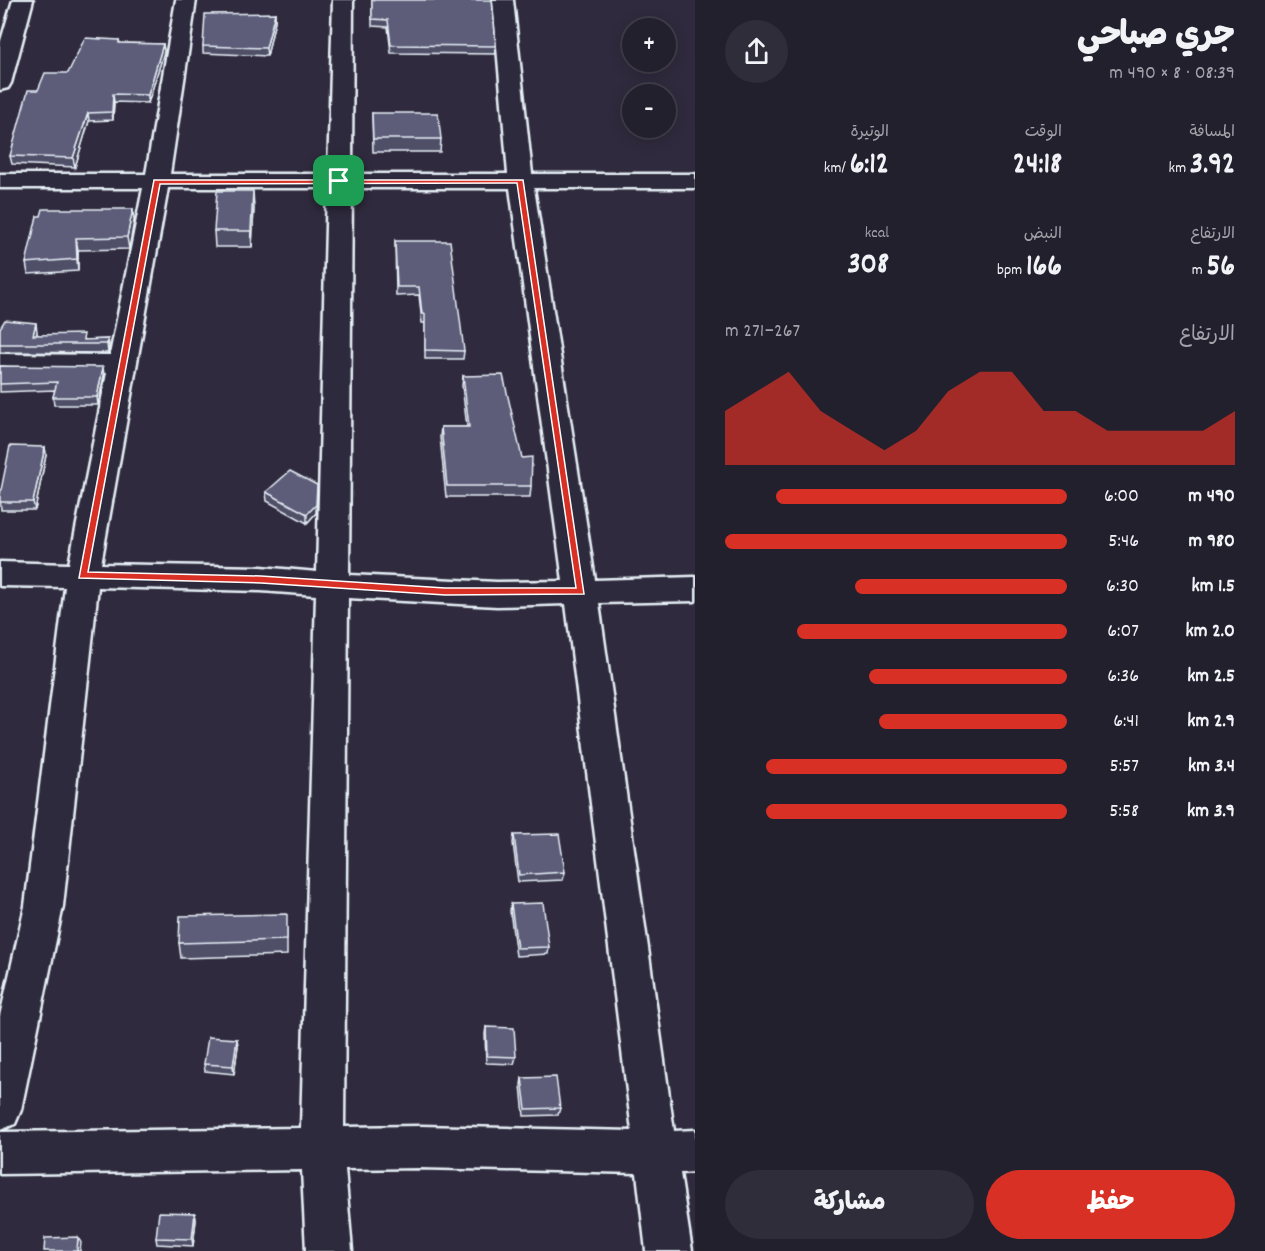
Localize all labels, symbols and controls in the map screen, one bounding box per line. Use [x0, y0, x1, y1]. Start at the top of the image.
text: جري صباحي [1077, 14, 1235, 61]
map controls [622, 18, 676, 138]
button: + [622, 18, 676, 72]
button: share [725, 20, 788, 83]
text: 08:39 · 8 × 490 m [1109, 60, 1235, 88]
button: − [622, 84, 676, 138]
text: الوتيرة [850, 121, 889, 144]
text: الوقت [1025, 121, 1062, 144]
text: المسافة [1189, 121, 1235, 144]
text: 6:12 [850, 145, 889, 188]
text: 24:18 [1013, 145, 1062, 188]
text: 3.92 [1190, 145, 1235, 188]
pin [313, 155, 364, 206]
text: /km [824, 157, 850, 180]
text: km [1169, 157, 1190, 180]
icon: arrive [322, 164, 355, 197]
text: kcal [865, 222, 889, 245]
text: النبض [1024, 223, 1062, 246]
text: الارتفاع [1190, 223, 1235, 246]
text: 308 [847, 245, 889, 288]
text: 166 [1026, 247, 1062, 290]
text: 56 [1206, 247, 1235, 290]
text: bpm [997, 259, 1026, 282]
text: m [1192, 259, 1206, 282]
text: 267–271 m [725, 318, 800, 346]
text: الارتفاع [1179, 322, 1235, 350]
text: 6:00 [1104, 483, 1139, 511]
text: 490 m [1188, 483, 1235, 511]
text: 5:46 [1108, 528, 1139, 556]
text: 980 m [1189, 528, 1235, 556]
text: 6:30 [1106, 573, 1139, 601]
text: 1.5 km [1191, 573, 1235, 601]
text: 6:07 [1107, 618, 1139, 646]
text: 2.0 km [1185, 618, 1235, 646]
text: 6:36 [1107, 663, 1139, 691]
text: 2.5 km [1187, 663, 1235, 691]
text: 6:41 [1113, 708, 1139, 736]
text: 2.9 km [1187, 708, 1235, 736]
text: 5:57 [1110, 753, 1139, 781]
text: 3.4 km [1188, 753, 1235, 781]
text: 5:58 [1109, 798, 1139, 826]
text: 3.9 km [1187, 798, 1235, 826]
button: مشاركة [725, 1170, 974, 1239]
button: حفظ [986, 1170, 1235, 1239]

